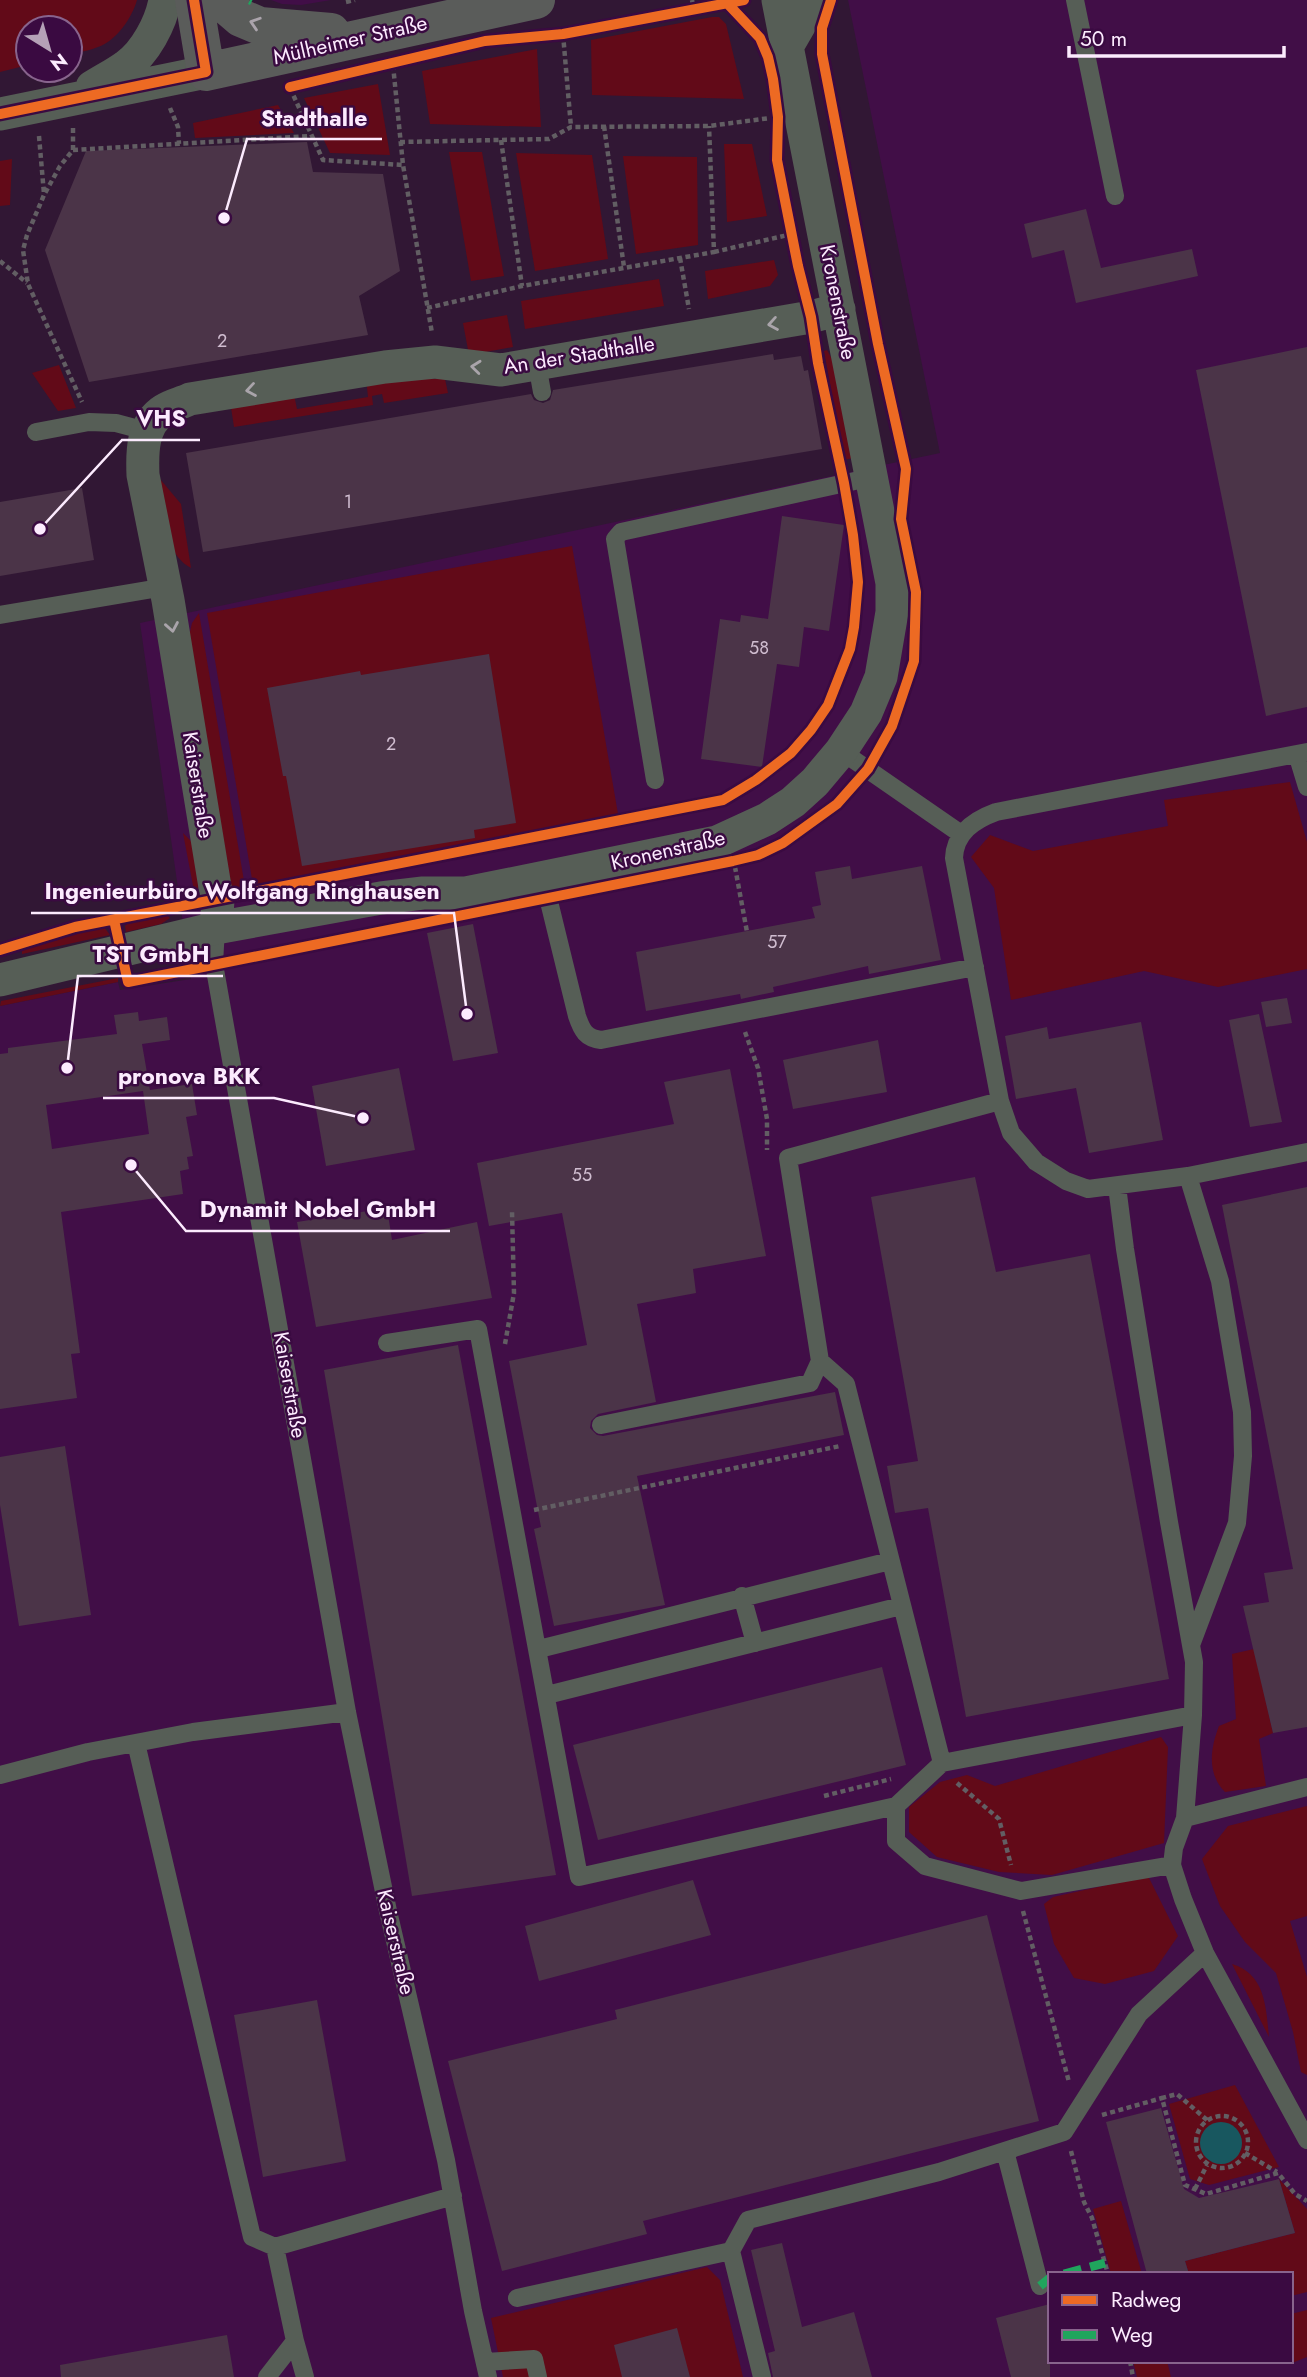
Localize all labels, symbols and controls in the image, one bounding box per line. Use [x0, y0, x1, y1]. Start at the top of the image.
street label: Mülheimer Straße [270, 8, 430, 72]
north arrow [14, 14, 84, 84]
scale bar [1069, 14, 1284, 58]
one-way arrow [249, 17, 262, 31]
text: 50 m [1080, 24, 1127, 54]
text: N [45, 47, 73, 78]
callout: Stadthalle [247, 95, 382, 139]
text: Stadthalle [261, 101, 367, 135]
street label: Kronenstraße [812, 242, 864, 362]
one-way arrow [767, 316, 778, 331]
house number: 2 [217, 328, 227, 354]
street label: An der Stadthalle [501, 328, 657, 382]
one-way arrow [470, 360, 481, 375]
one-way arrow [245, 382, 257, 397]
callout: VHS [122, 396, 200, 440]
text: VHS [135, 401, 186, 435]
house number: 1 [344, 489, 352, 515]
one-way arrow [164, 621, 179, 633]
house number: 58 [749, 635, 769, 661]
street label: Kaiserstraße [175, 730, 221, 841]
house number: 2 [386, 731, 396, 757]
street label: Kronenstraße [608, 822, 728, 878]
callout: Ingenieurbüro Wolfgang Ringhausen [31, 869, 454, 913]
text: Ingenieurbüro Wolfgang Ringhausen [44, 874, 440, 908]
house number: 57 [767, 929, 787, 955]
callout: TST GmbH [78, 932, 223, 976]
text: TST GmbH [93, 937, 209, 971]
callout: pronova BKK [103, 1054, 274, 1098]
text: pronova BKK [118, 1059, 261, 1093]
house number: 55 [572, 1162, 592, 1188]
callout: Dynamit Nobel GmbH [186, 1187, 450, 1231]
text: Dynamit Nobel GmbH [200, 1192, 436, 1226]
street label: Kaiserstraße [266, 1330, 314, 1441]
street label: Kaiserstraße [369, 1886, 423, 1998]
legend [1048, 2272, 1293, 2363]
text: Radweg [1111, 2285, 1182, 2315]
text: Weg [1111, 2320, 1153, 2350]

